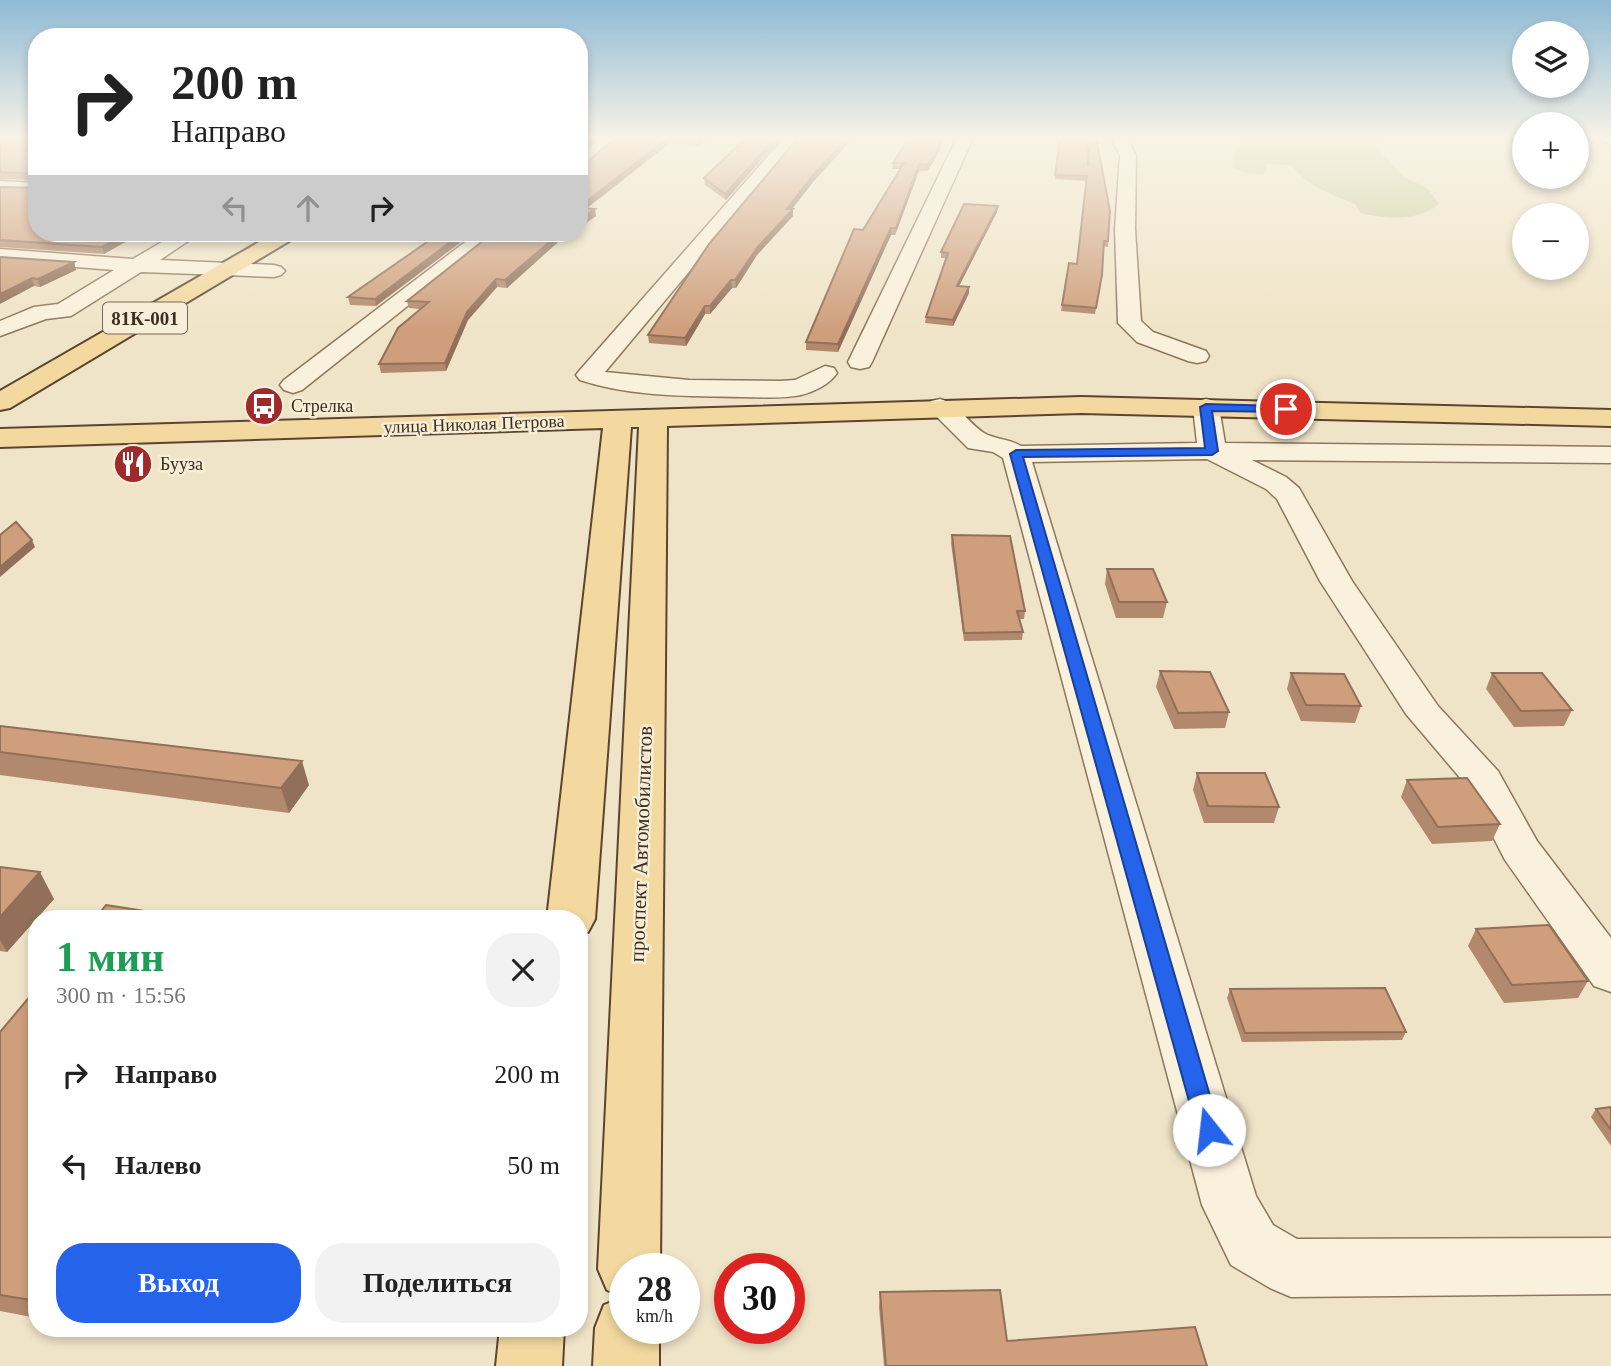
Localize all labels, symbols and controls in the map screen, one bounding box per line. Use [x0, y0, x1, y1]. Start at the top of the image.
map controls [1512, 21, 1589, 280]
button: layers [1512, 21, 1589, 98]
text: 200 m [171, 55, 298, 110]
icon: right [56, 56, 147, 147]
button: + [1512, 112, 1589, 189]
text: Направо [171, 113, 286, 149]
icon: left [216, 189, 254, 227]
icon: ahead [289, 189, 327, 227]
icon: right [362, 189, 400, 227]
button: − [1512, 203, 1589, 280]
road number: 81К-001 [103, 302, 187, 334]
pin [1256, 379, 1316, 439]
bus stop icon: Стрелка [243, 385, 285, 427]
icon: arrive [1267, 390, 1305, 428]
place label: Стрелка [291, 396, 353, 416]
street label: улица Николая Петрова [383, 411, 565, 437]
restaurant icon: Бууза [112, 443, 154, 485]
place label: Бууза [160, 454, 203, 474]
street label: проспект Автомобилистов [625, 725, 657, 963]
button: close [486, 933, 560, 1007]
text: 1 мин [56, 934, 165, 980]
text: 300 m · 15:56 [56, 983, 186, 1008]
icon: right [56, 1056, 94, 1094]
text: Направо [115, 1060, 217, 1089]
text: 200 m [494, 1060, 560, 1089]
position arrow [1172, 1093, 1246, 1167]
icon: left [56, 1147, 94, 1185]
text: Налево [115, 1151, 201, 1180]
text: 50 m [507, 1151, 560, 1180]
button: Выход [56, 1243, 301, 1323]
button: Поделиться [315, 1243, 560, 1323]
speed limit sign: 30 [714, 1253, 805, 1344]
text: 28 [637, 1270, 672, 1309]
text: km/h [636, 1306, 673, 1326]

